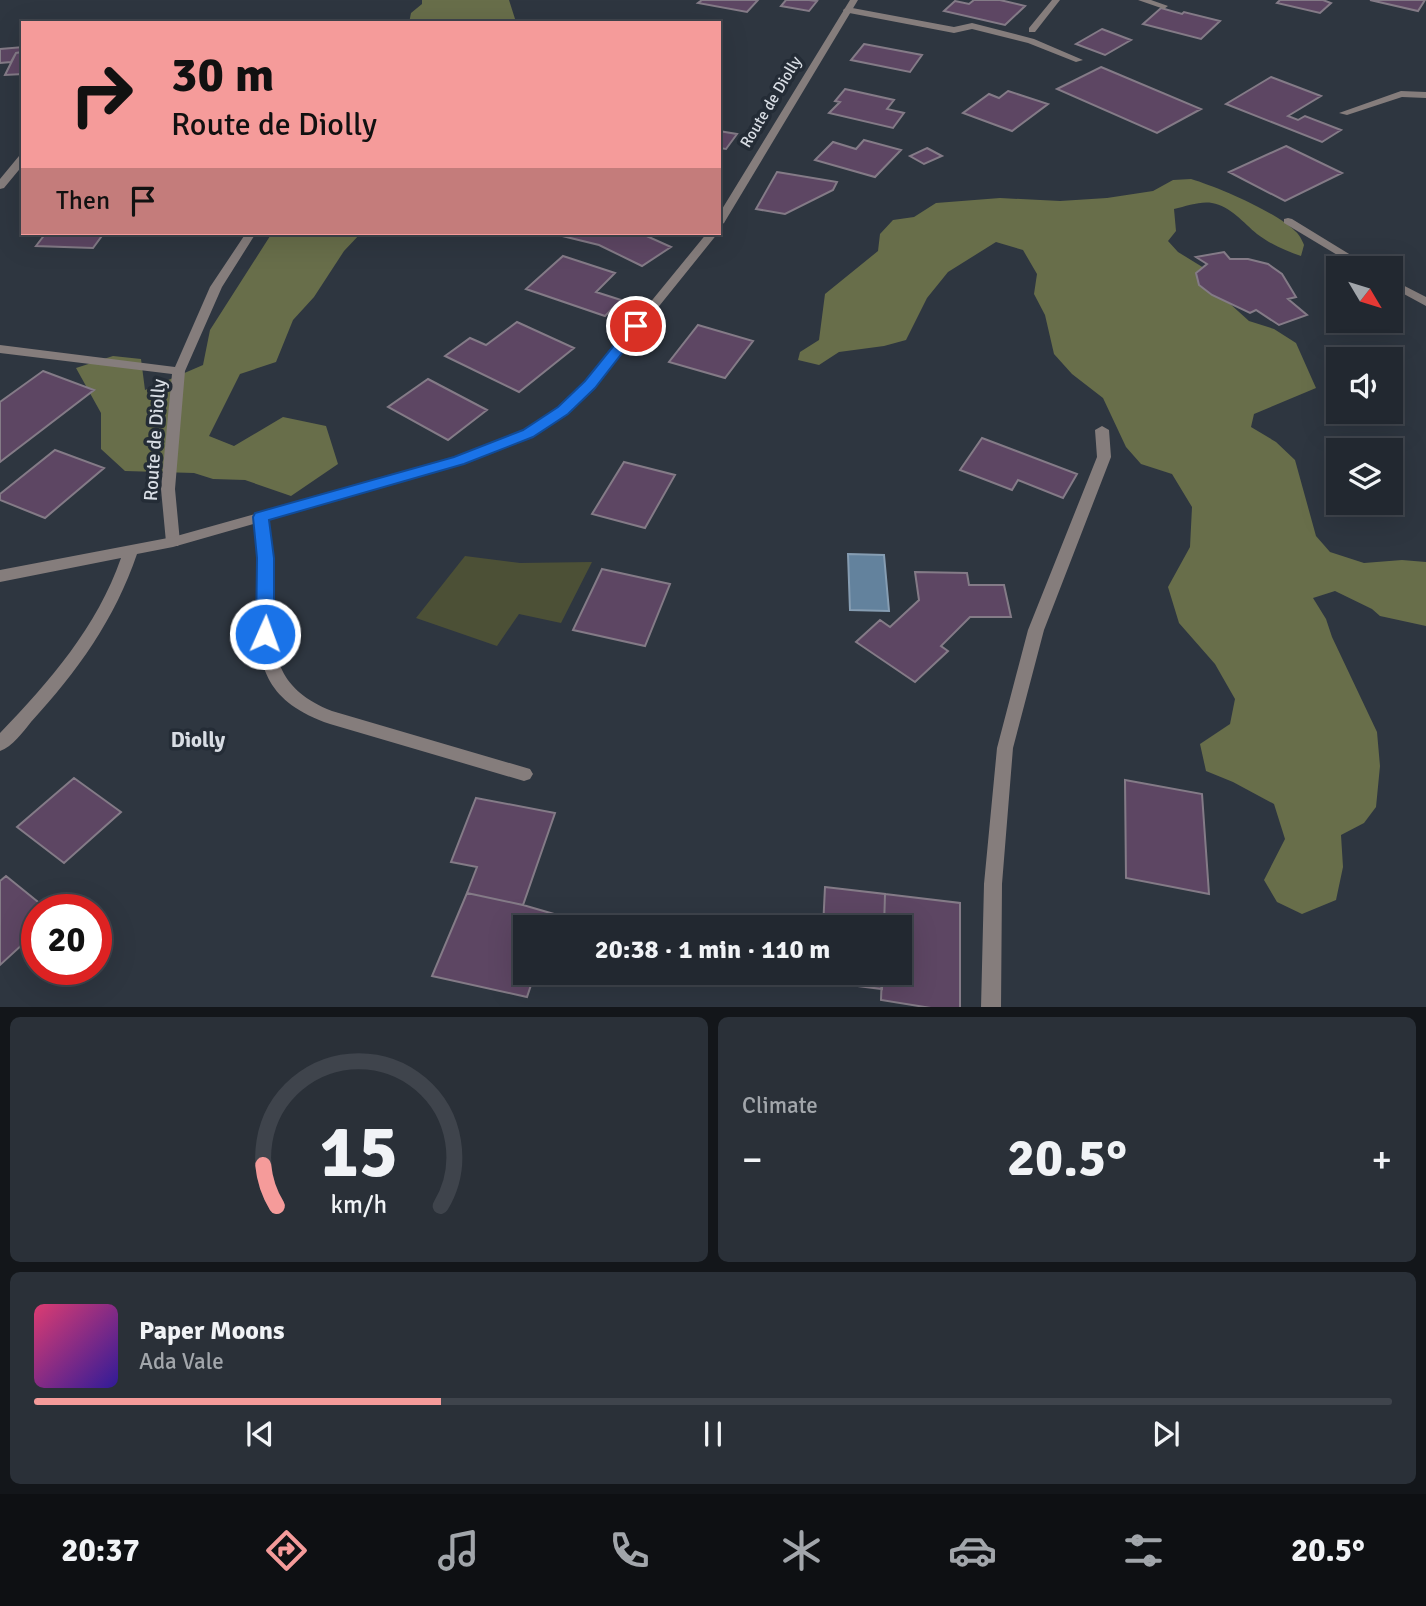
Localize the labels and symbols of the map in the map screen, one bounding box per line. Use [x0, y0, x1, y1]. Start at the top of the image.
street label: Route de Diolly [736, 52, 806, 151]
north arrow [1326, 256, 1404, 332]
pin [606, 296, 666, 356]
street label: Route de Diolly [139, 378, 171, 502]
position arrow [228, 597, 302, 671]
district label: Diolly [171, 727, 226, 753]
speed limit sign: 20 [21, 894, 112, 985]

